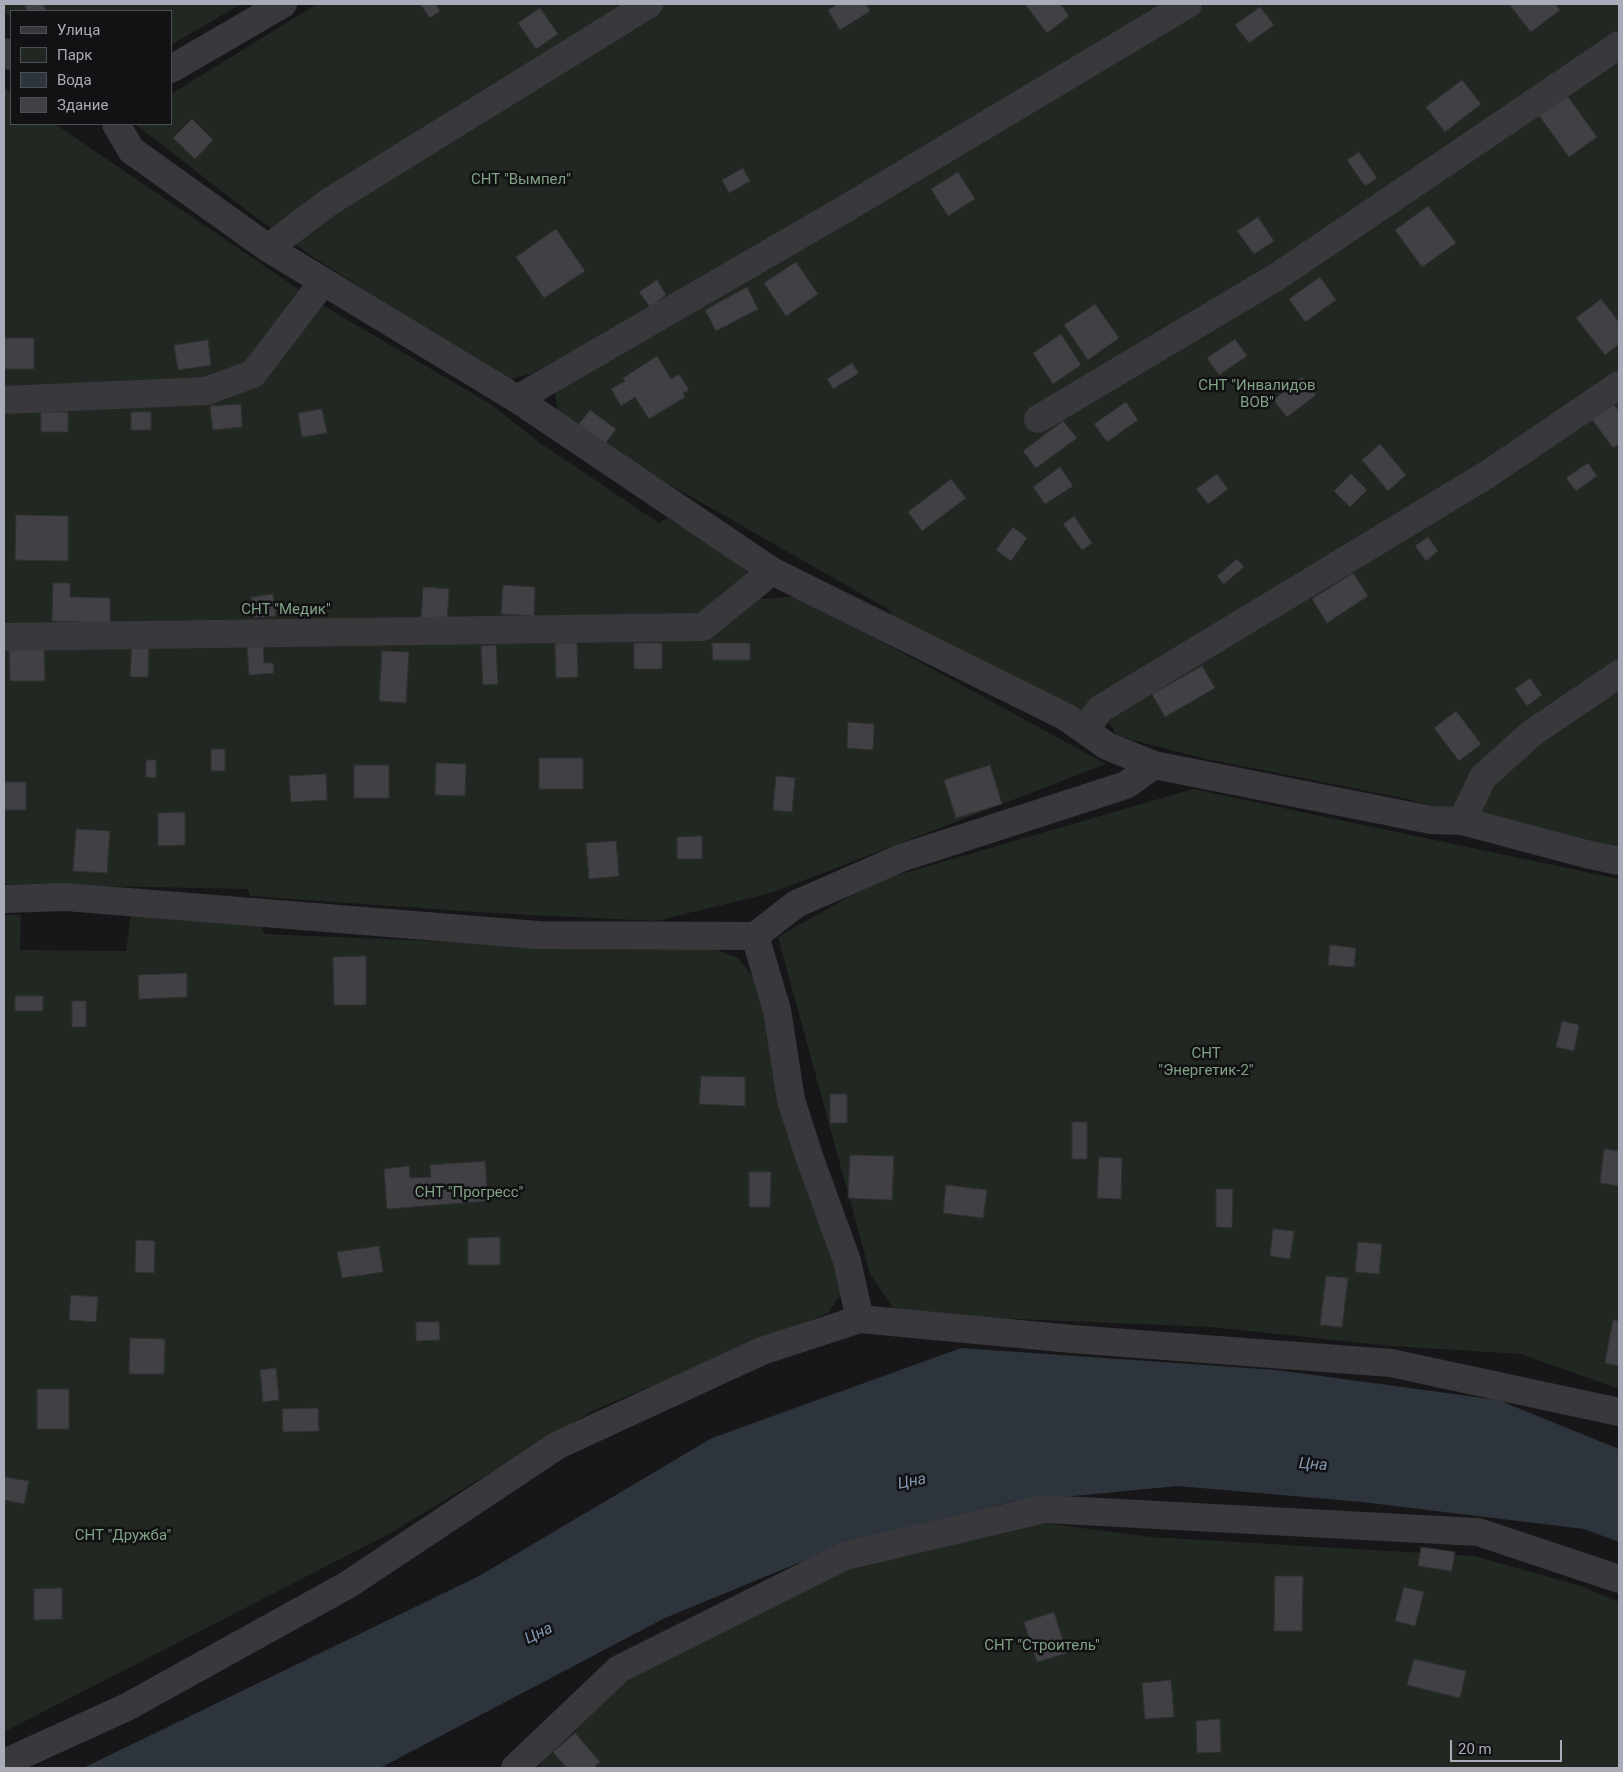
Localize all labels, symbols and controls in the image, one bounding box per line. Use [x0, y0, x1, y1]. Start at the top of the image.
legend [10, 10, 172, 125]
text: Улица [57, 21, 100, 39]
text: Парк [57, 46, 92, 64]
text: Вода [57, 71, 92, 89]
text: Здание [57, 96, 108, 114]
park label: СНТ "Вымпел" [471, 171, 571, 189]
park label: СНТ "Инвалидов ВОВ" [1198, 377, 1316, 412]
park label: СНТ "Медик" [241, 601, 331, 619]
park label: СНТ "Энергетик-2" [1158, 1045, 1254, 1080]
park label: СНТ "Прогресс" [415, 1184, 523, 1202]
water label: Цна [1298, 1454, 1328, 1476]
water label: Цна [896, 1470, 928, 1494]
park label: СНТ "Дружба" [75, 1527, 171, 1545]
water label: Цна [522, 1619, 556, 1649]
park label: СНТ "Строитель" [984, 1637, 1100, 1655]
scale bar [1453, 1730, 1566, 1762]
text: 20 m [1458, 1740, 1492, 1758]

